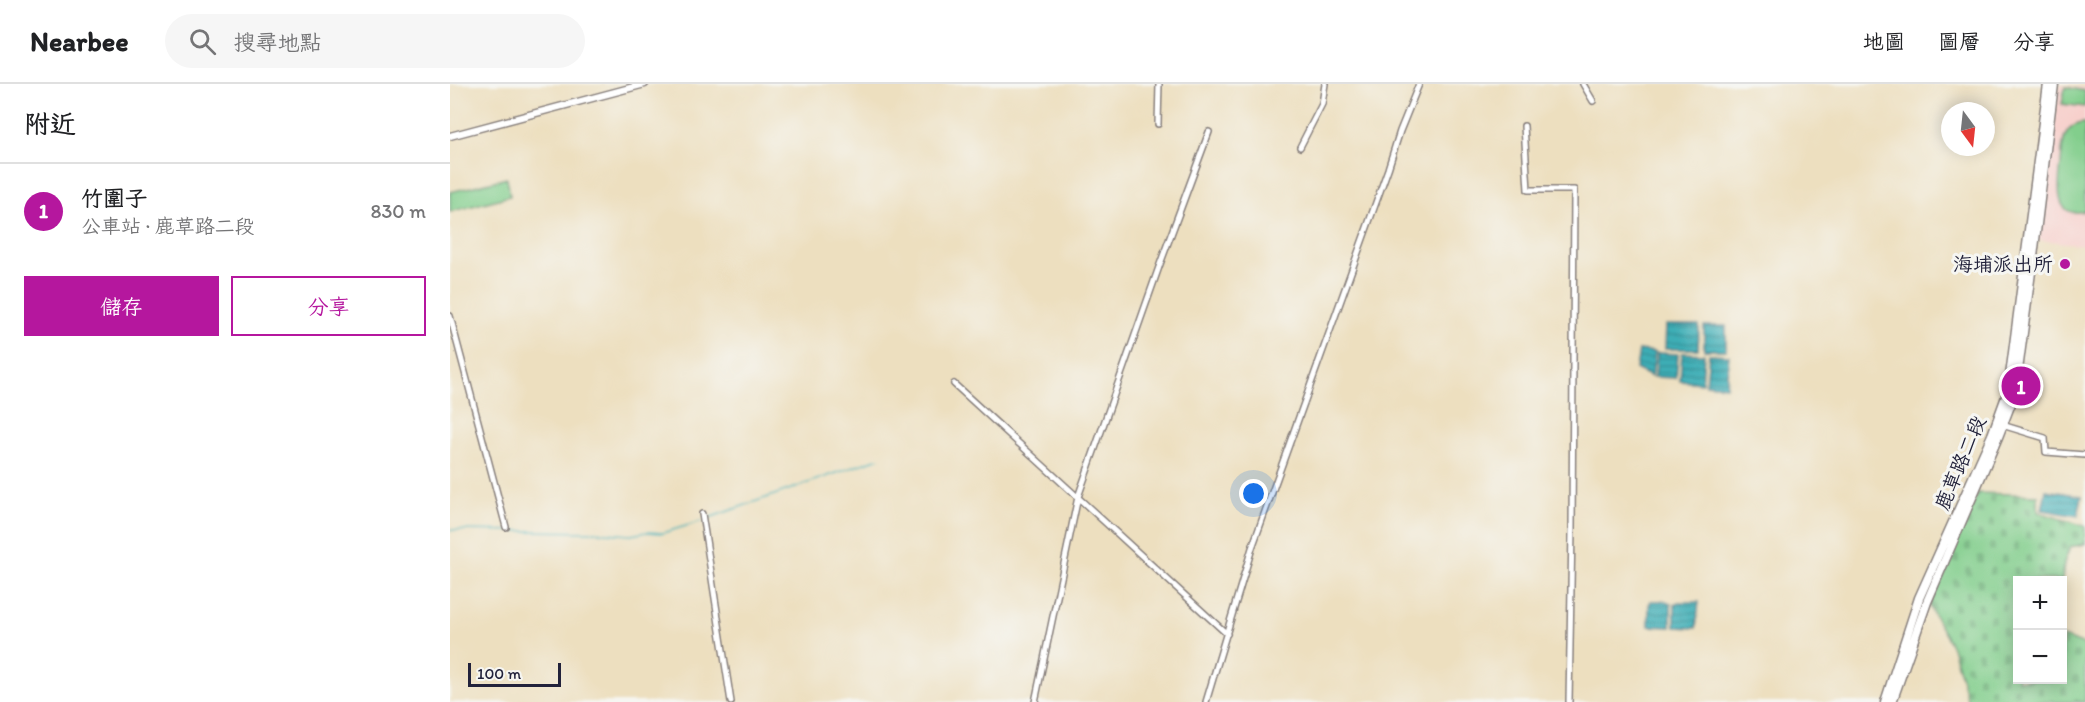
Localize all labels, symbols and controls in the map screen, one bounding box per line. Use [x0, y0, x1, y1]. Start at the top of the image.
search box [165, 14, 585, 68]
text: Nearbee [30, 24, 129, 58]
icon: search [186, 25, 219, 58]
text: 搜尋地點 [234, 29, 322, 56]
text: 地圖 [1863, 29, 1905, 54]
text: 圖層 [1938, 29, 1980, 54]
text: 分享 [2013, 29, 2055, 54]
north arrow [1941, 102, 1995, 156]
text: 附近 [24, 108, 76, 140]
text: 竹圍子 [81, 185, 147, 212]
text: 1 [39, 199, 48, 223]
text: 830 m [371, 199, 426, 223]
text: 公車站 · 鹿草路二段 [81, 214, 255, 238]
place label: 海埔派出所 [1953, 252, 2053, 276]
marker: 海埔派出所 [2058, 257, 2072, 271]
button: 儲存 [24, 276, 219, 336]
button: 分享 [231, 276, 426, 336]
pin: 1 [2002, 364, 2040, 408]
street label: 鹿草路二段 [1929, 412, 1991, 514]
your location [1239, 479, 1268, 508]
map controls [2013, 576, 2067, 684]
button: + [2013, 576, 2067, 630]
button: − [2013, 630, 2067, 684]
scale bar [468, 660, 561, 688]
text: 100 m [477, 664, 521, 683]

